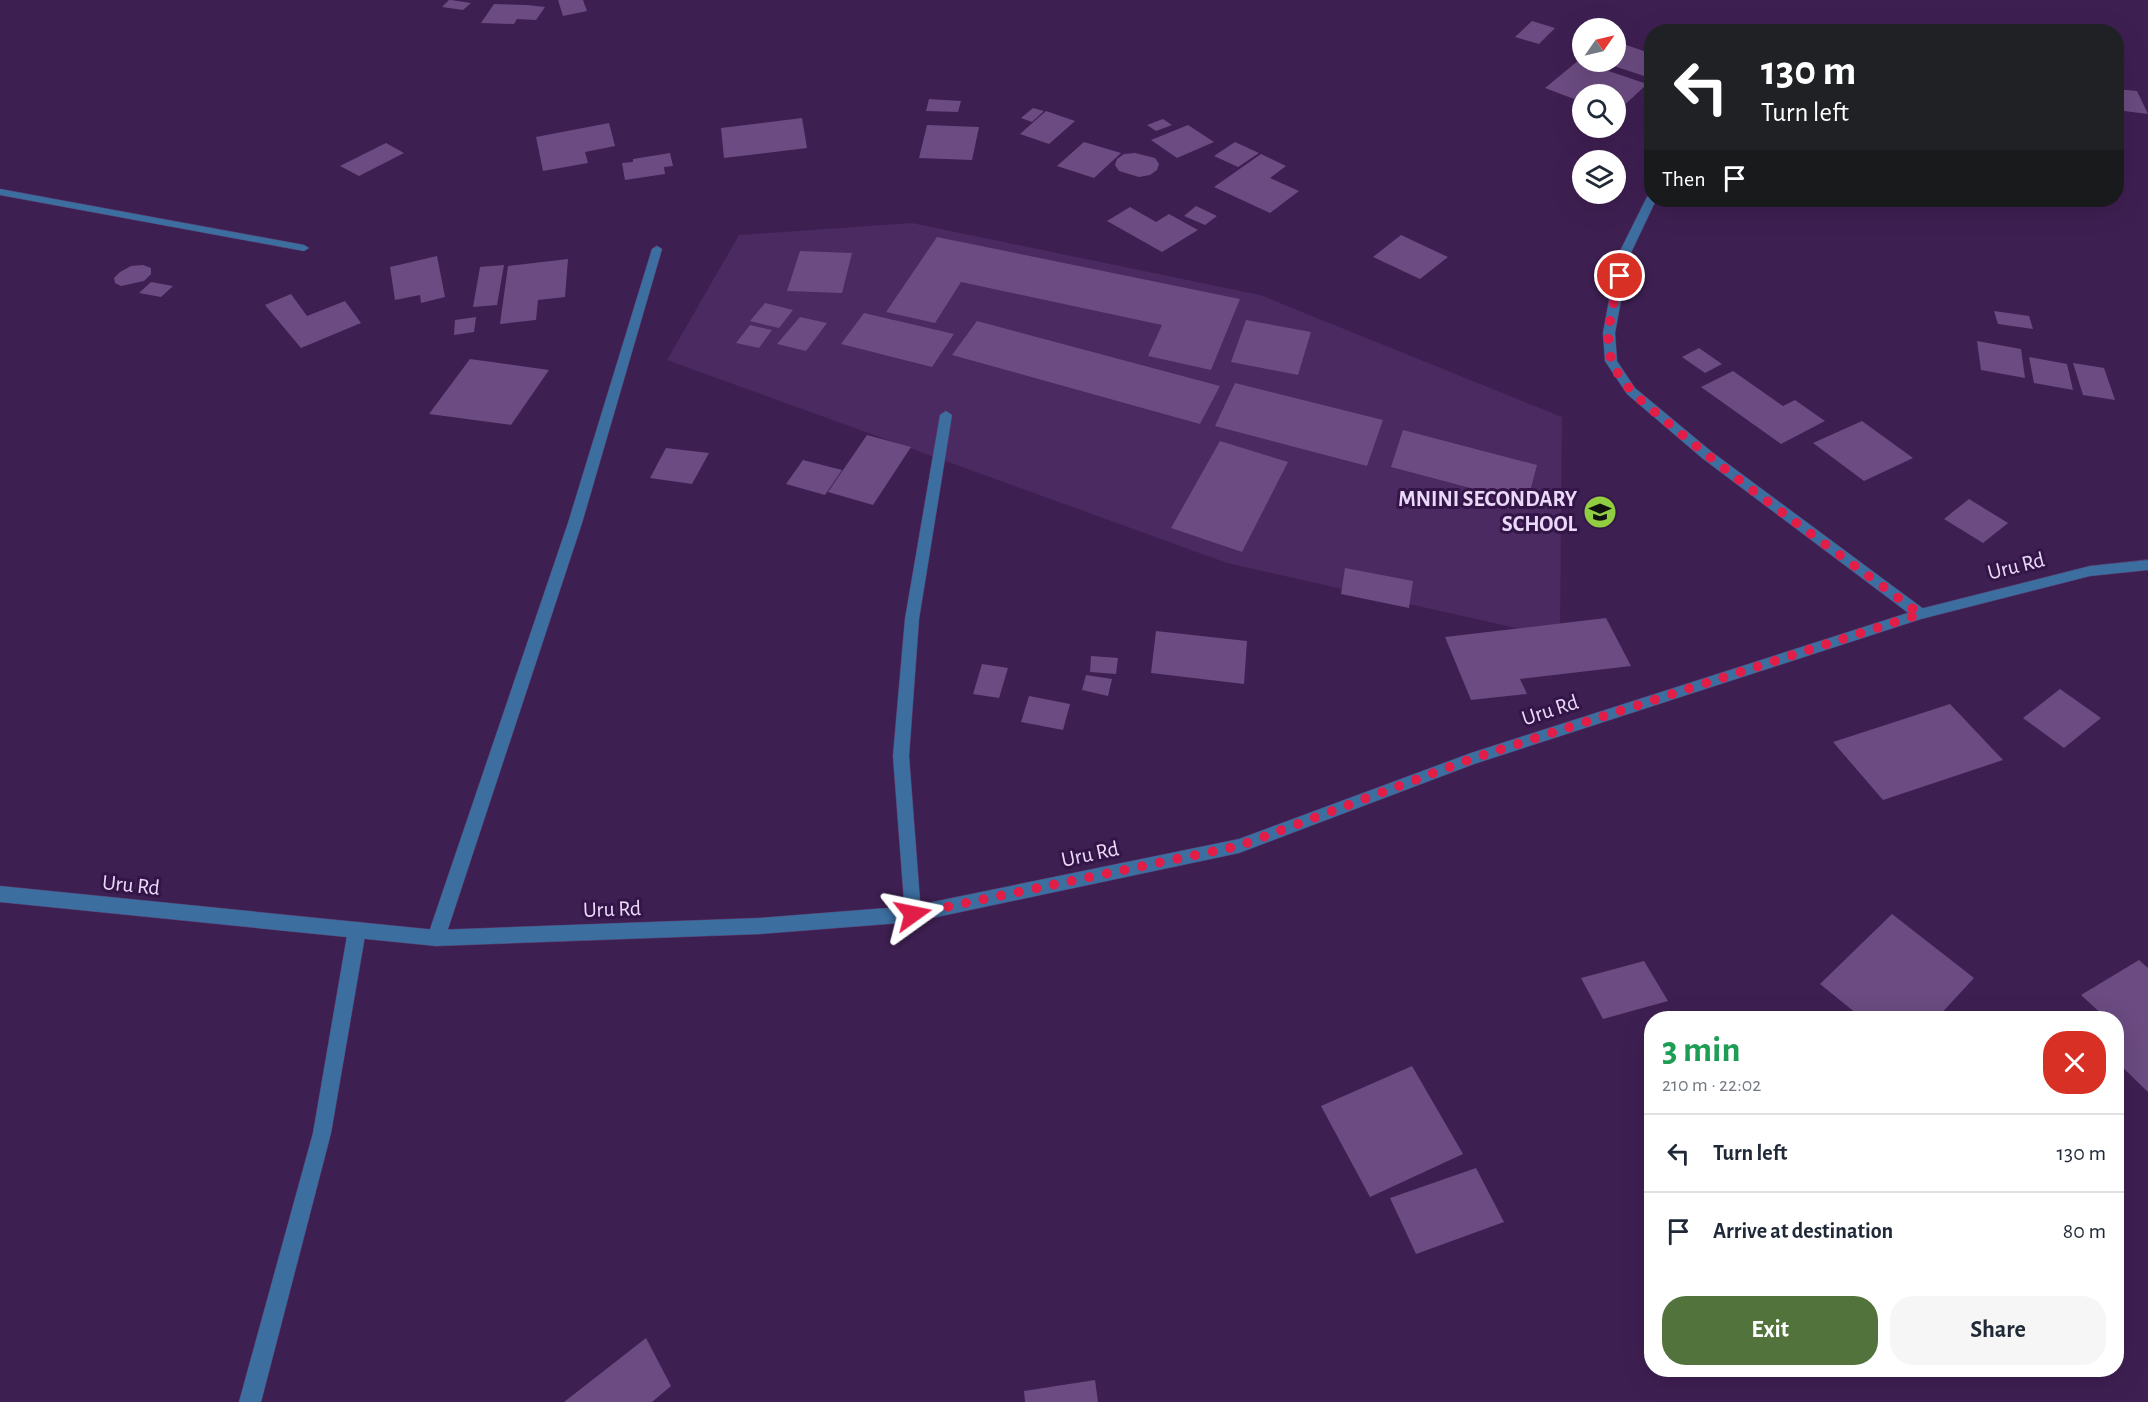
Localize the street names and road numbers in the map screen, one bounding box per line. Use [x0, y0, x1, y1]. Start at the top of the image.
street label: Uru Rd [1985, 548, 2047, 584]
street label: Uru Rd [1519, 691, 1581, 729]
street label: Uru Rd [1059, 837, 1121, 871]
street label: Uru Rd [101, 871, 161, 899]
street label: Uru Rd [583, 897, 641, 921]

